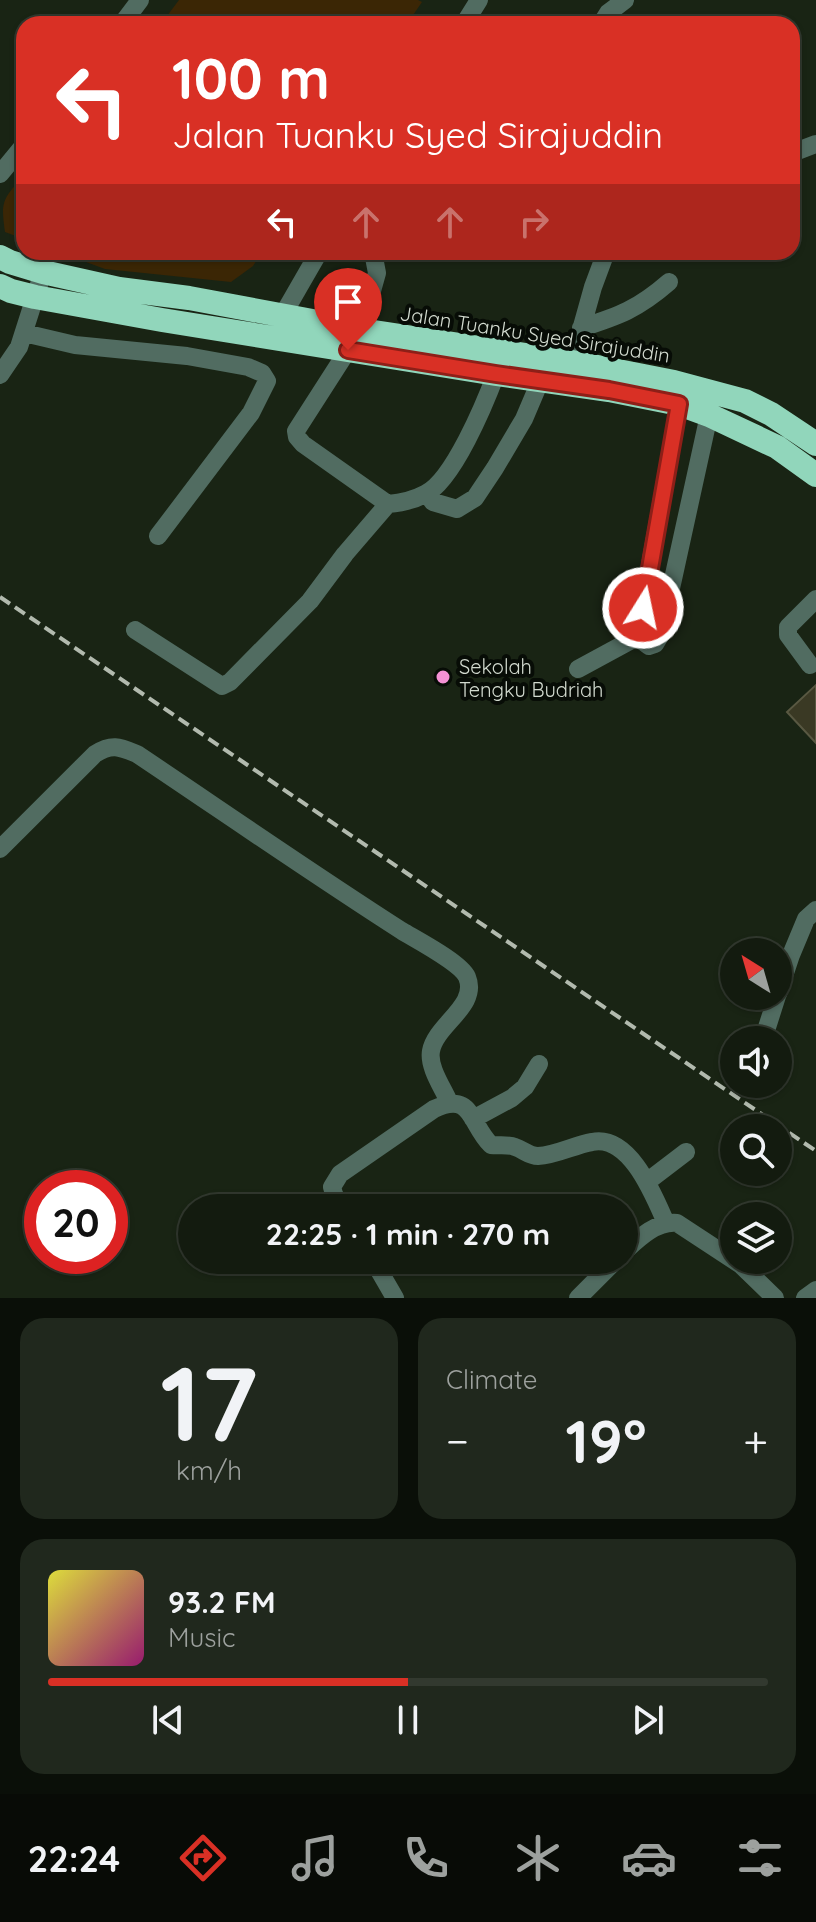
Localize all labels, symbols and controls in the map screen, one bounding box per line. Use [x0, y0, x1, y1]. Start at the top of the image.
text: 100 m [172, 43, 330, 113]
icon: left [40, 48, 144, 152]
text: Jalan Tuanku Syed Sirajuddin [172, 112, 663, 157]
icon: left [260, 200, 304, 244]
icon: ahead [344, 200, 388, 244]
icon: ahead [428, 200, 472, 244]
icon: right [512, 200, 556, 244]
pin [314, 268, 382, 350]
icon: arrive [326, 280, 370, 324]
street label: Jalan Tuanku Syed Sirajuddin [398, 300, 672, 368]
position arrow [601, 566, 685, 650]
place label: Sekolah Tengku Budriah [459, 654, 603, 702]
marker: Sekolah Tengku Budriah [434, 668, 452, 686]
north arrow [720, 938, 792, 1010]
map controls [720, 938, 792, 1274]
button: sound [720, 1026, 792, 1098]
button: search [720, 1114, 792, 1186]
speed limit sign: 20 [24, 1170, 128, 1274]
button: layers [720, 1202, 792, 1274]
text: 22:25 · 1 min · 270 m [266, 1215, 550, 1253]
text: 17 [160, 1337, 258, 1467]
text: Climate [446, 1363, 537, 1396]
text: 19° [566, 1403, 647, 1478]
text: − [446, 1413, 469, 1468]
text: + [743, 1413, 768, 1468]
text: km/h [176, 1454, 242, 1487]
text: 93.2 FM [168, 1583, 276, 1621]
text: Music [168, 1621, 236, 1654]
icon: previous [146, 1698, 190, 1742]
icon: pause [386, 1698, 430, 1742]
icon: next [626, 1698, 670, 1742]
icon: directions [175, 1830, 231, 1886]
icon: music [287, 1830, 343, 1886]
icon: phone [398, 1830, 454, 1886]
icon: climate [510, 1830, 566, 1886]
icon: car [621, 1830, 677, 1886]
icon: filters [732, 1830, 788, 1886]
text: 22:24 [28, 1836, 120, 1881]

